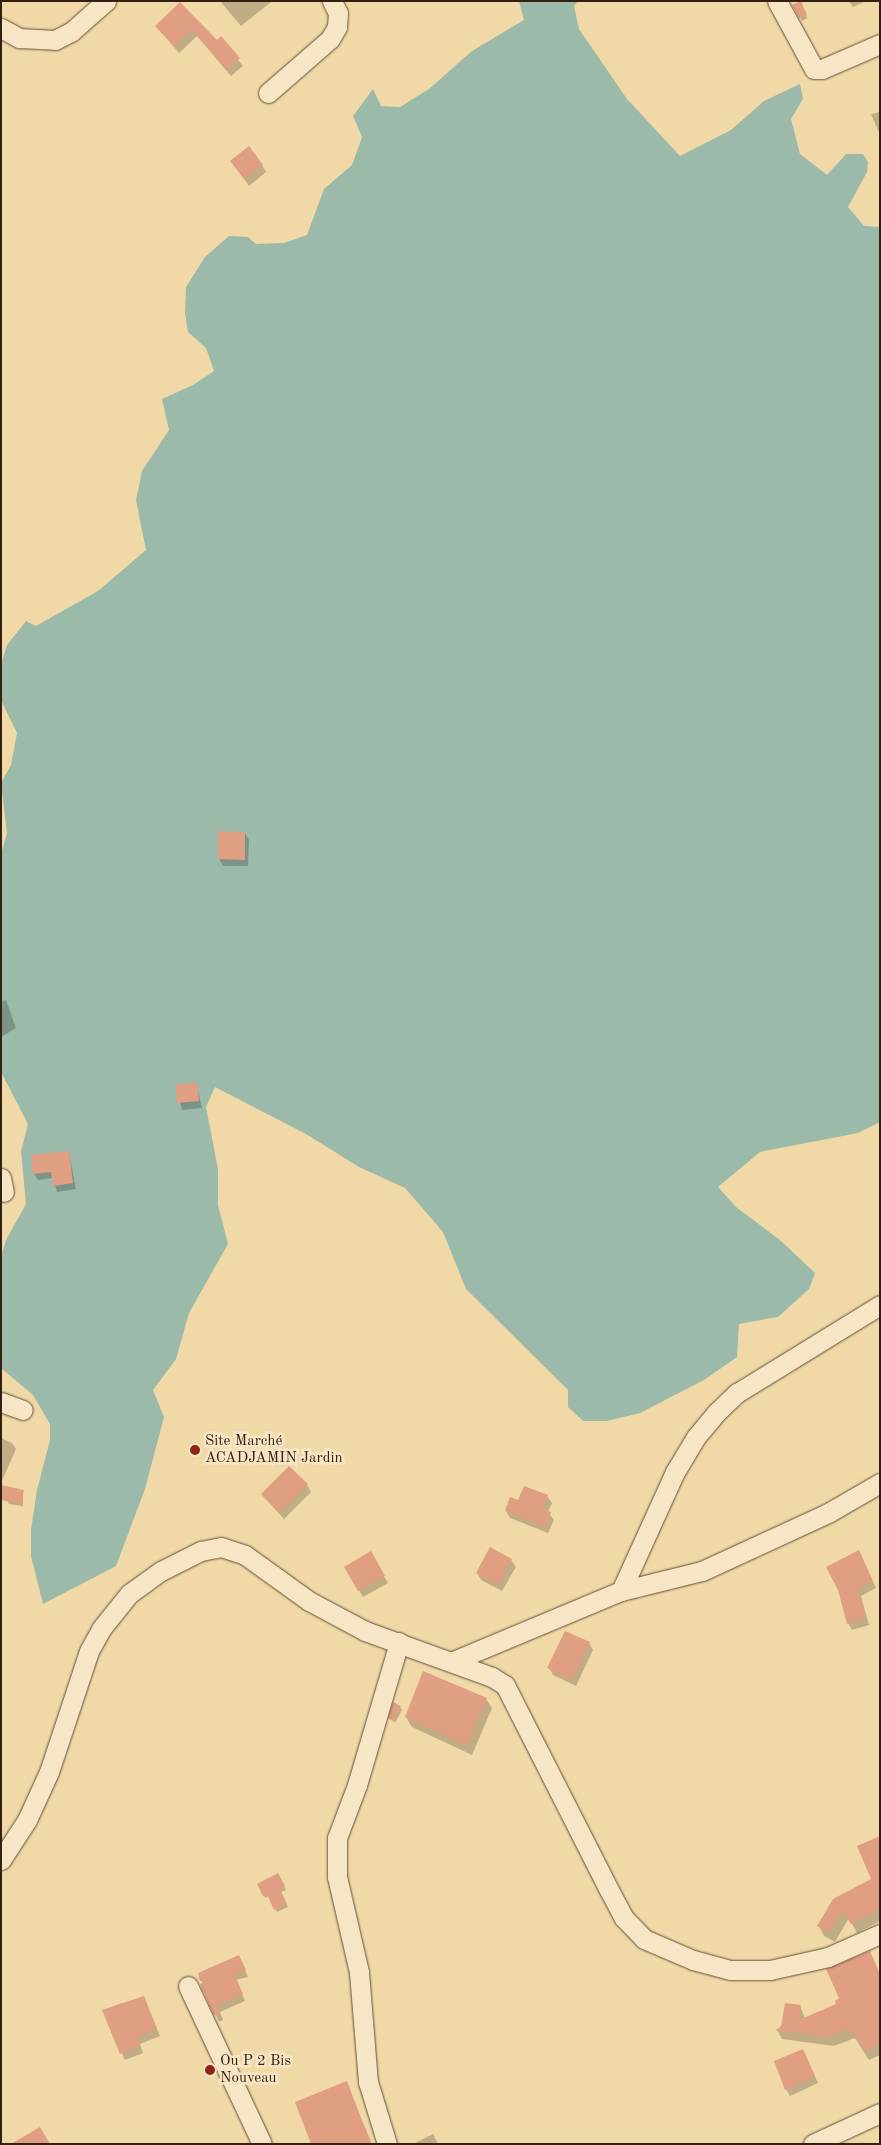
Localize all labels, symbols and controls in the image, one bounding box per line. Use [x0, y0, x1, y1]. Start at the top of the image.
place label: Site Marché ACADJAMIN Jardin [205, 1432, 343, 1467]
marker: Site Marché ACADJAMIN Jardin [189, 1444, 201, 1456]
place label: Ou P 2 Bis Nouveau [220, 2052, 291, 2087]
marker: Ou P 2 Bis Nouveau [204, 2064, 216, 2076]

